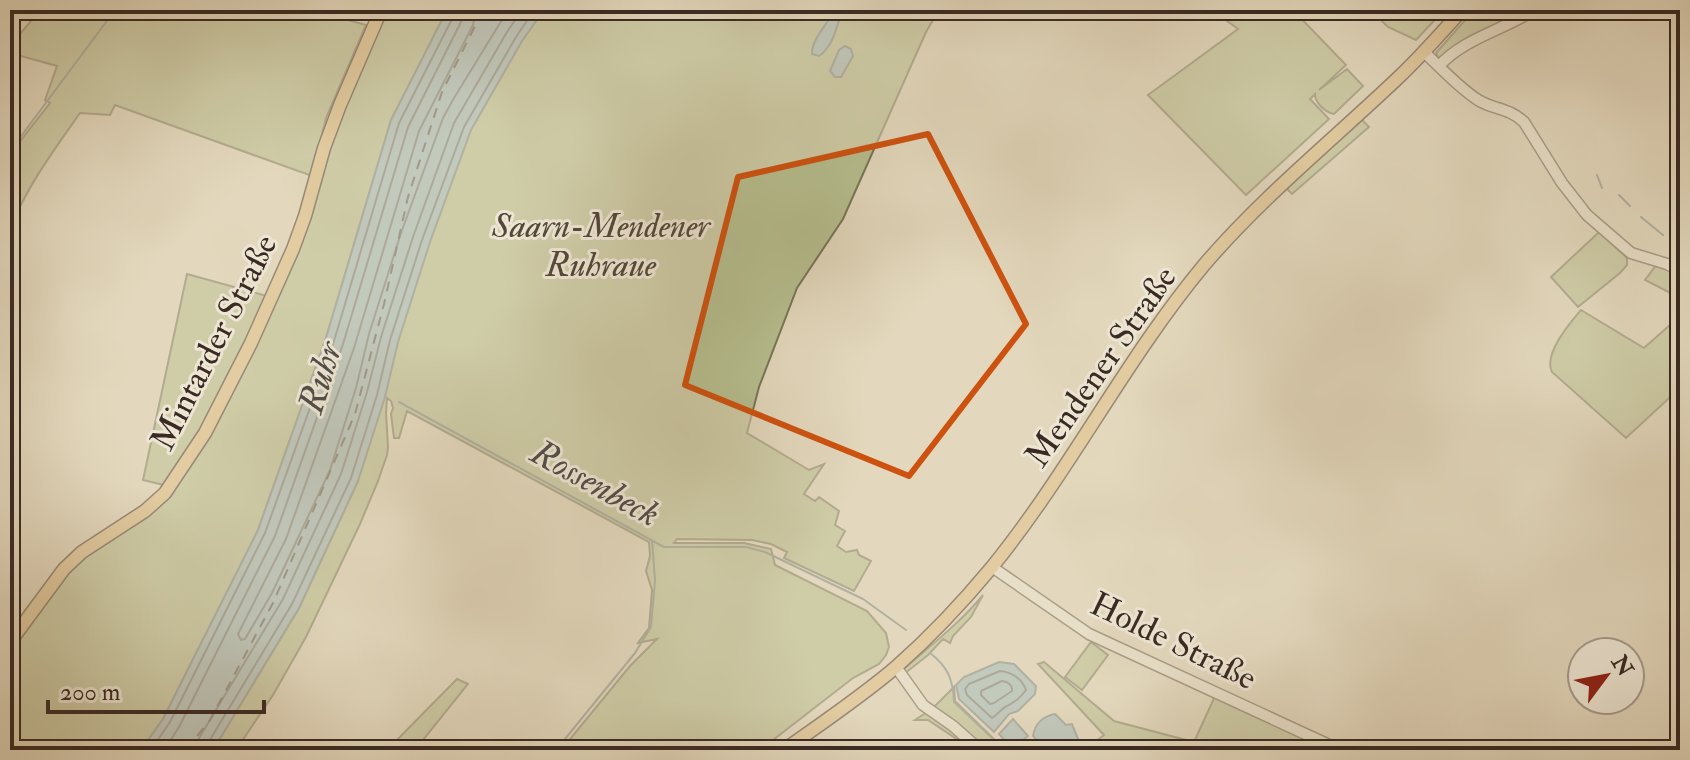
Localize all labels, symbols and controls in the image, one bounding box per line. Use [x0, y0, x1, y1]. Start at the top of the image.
park label: Saarn-Mendener Ruhraue [491, 205, 712, 287]
street label: Mintarder Straße [141, 227, 287, 458]
street label: Mendener Straße [1016, 258, 1186, 476]
water label: Ruhr [288, 335, 353, 419]
water label: Rossenbeck [522, 429, 667, 537]
street label: Holde Straße [1083, 583, 1263, 700]
north arrow [1566, 636, 1646, 716]
text: N [1604, 649, 1639, 682]
scale bar [48, 664, 264, 714]
text: 200 m [60, 677, 121, 708]

